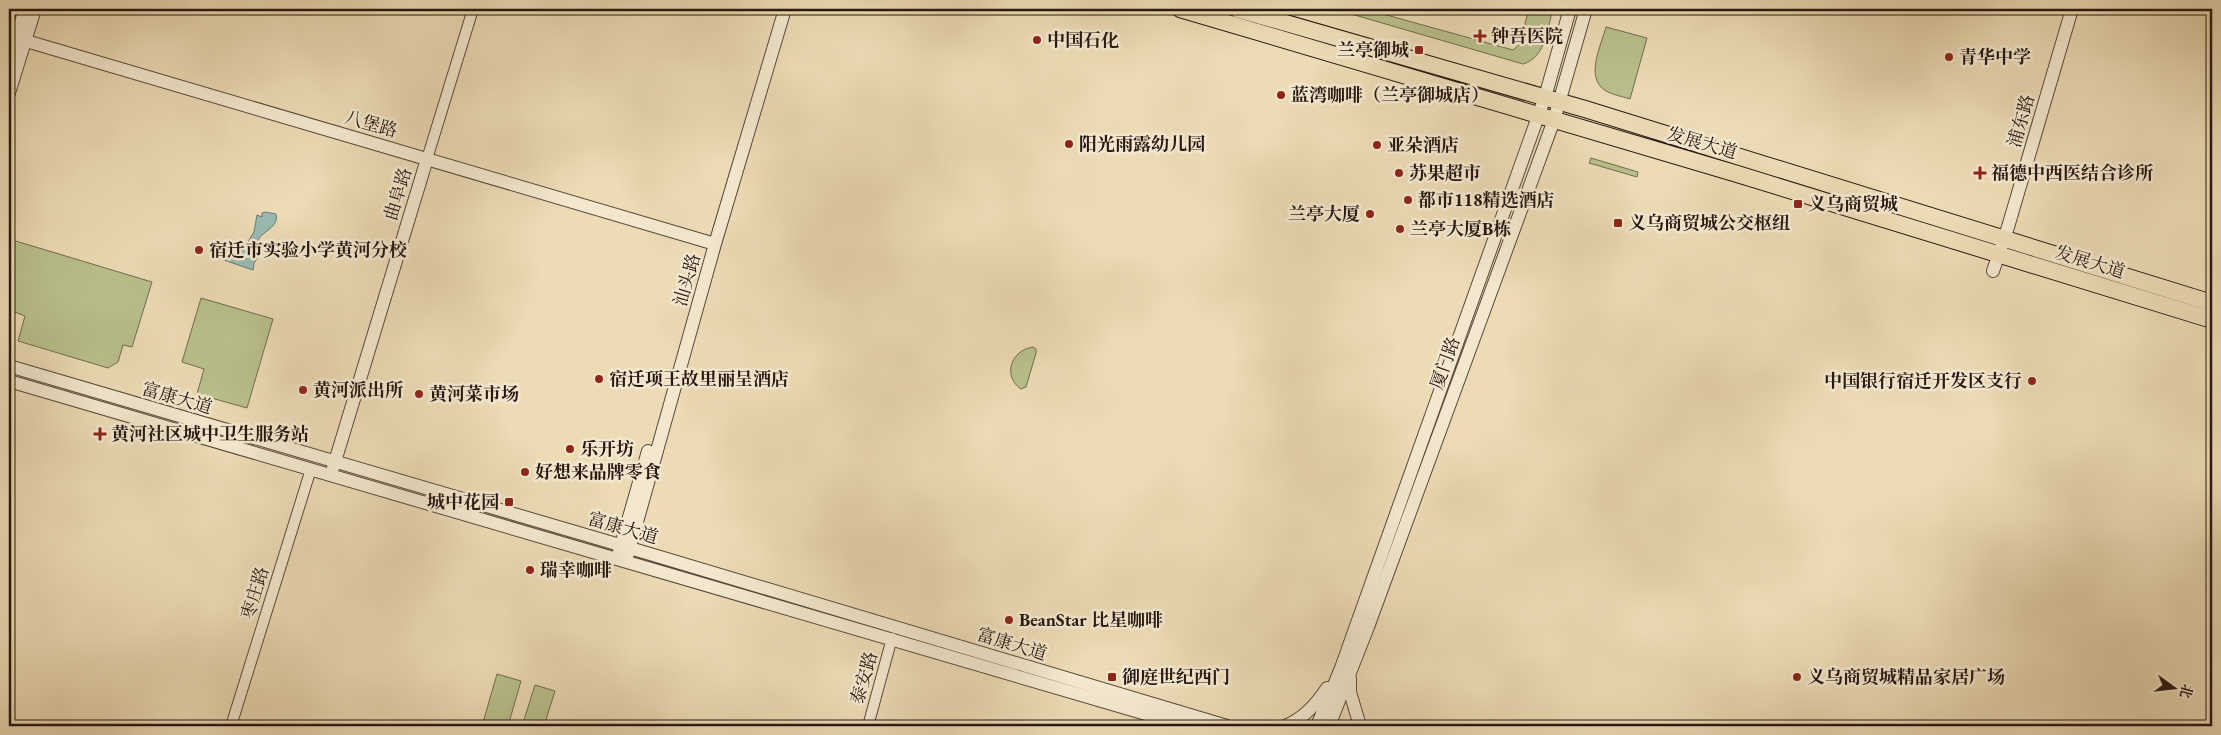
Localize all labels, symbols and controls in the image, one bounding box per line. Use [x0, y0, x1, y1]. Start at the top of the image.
place label: 钟吾医院 [1491, 24, 1563, 47]
place label: 中国石化 [1047, 28, 1119, 51]
marker: 钟吾医院 [1473, 29, 1487, 43]
marker: 中国石化 [1031, 34, 1043, 46]
place label: 兰亭御城 [1337, 38, 1409, 61]
marker: 兰亭御城 [1413, 44, 1425, 56]
place label: 青华中学 [1959, 45, 2031, 68]
marker: 青华中学 [1943, 51, 1955, 63]
place label: 蓝湾咖啡（兰亭御城店） [1291, 83, 1489, 106]
marker: 蓝湾咖啡（兰亭御城店） [1275, 89, 1287, 101]
street label: 浦东路 [2002, 92, 2039, 150]
street label: 八堡路 [342, 105, 400, 142]
street label: 发展大道 [1664, 122, 1740, 163]
place label: 阳光雨露幼儿园 [1079, 132, 1205, 155]
place label: 亚朵酒店 [1387, 133, 1459, 156]
marker: 阳光雨露幼儿园 [1063, 138, 1075, 150]
marker: 亚朵酒店 [1371, 139, 1383, 151]
place label: 苏果超市 [1409, 161, 1481, 184]
place label: 福德中西医结合诊所 [1991, 161, 2154, 184]
street label: 曲阜路 [379, 165, 416, 223]
marker: 福德中西医结合诊所 [1973, 166, 1987, 180]
marker: 苏果超市 [1393, 167, 1405, 179]
place label: 都市118精选酒店 [1418, 188, 1555, 211]
place label: 义乌商贸城 [1808, 192, 1898, 215]
marker: 都市118精选酒店 [1402, 194, 1414, 206]
marker: 义乌商贸城 [1792, 198, 1804, 210]
place label: 兰亭大厦 [1288, 202, 1360, 225]
marker: 兰亭大厦 [1364, 208, 1376, 220]
place label: 义乌商贸城公交枢纽 [1628, 211, 1790, 234]
place label: 兰亭大厦B栋 [1410, 217, 1511, 240]
marker: 义乌商贸城公交枢纽 [1612, 217, 1624, 229]
marker: 兰亭大厦B栋 [1394, 223, 1406, 235]
place label: 宿迁市实验小学黄河分校 [209, 238, 407, 261]
street label: 发展大道 [2052, 240, 2128, 283]
marker: 宿迁市实验小学黄河分校 [193, 244, 205, 256]
street label: 汕头路 [668, 251, 705, 309]
street label: 厦门路 [1424, 334, 1465, 392]
place label: 宿迁项王故里丽呈酒店 [609, 367, 789, 390]
place label: 中国银行宿迁开发区支行 [1824, 369, 2022, 392]
marker: 宿迁项王故里丽呈酒店 [593, 373, 605, 385]
marker: 中国银行宿迁开发区支行 [2026, 375, 2038, 387]
street label: 富康大道 [139, 377, 215, 418]
place label: 黄河派出所 [313, 378, 404, 401]
place label: 黄河菜市场 [429, 382, 519, 405]
marker: 黄河派出所 [297, 384, 309, 396]
marker: 黄河菜市场 [413, 388, 425, 400]
place label: 黄河社区城中卫生服务站 [111, 422, 309, 445]
marker: 黄河社区城中卫生服务站 [93, 427, 107, 441]
place label: 乐开坊 [580, 437, 634, 460]
marker: 乐开坊 [564, 443, 576, 455]
place label: 好想来品牌零食 [535, 460, 661, 483]
marker: 好想来品牌零食 [519, 466, 531, 478]
place label: 城中花园 [427, 490, 499, 513]
marker: 城中花园 [503, 496, 515, 508]
street label: 富康大道 [585, 507, 661, 548]
place label: 瑞幸咖啡 [540, 558, 612, 581]
street label: 枣庄路 [236, 564, 273, 622]
marker: 瑞幸咖啡 [524, 564, 536, 576]
place label: BeanStar 比星咖啡 [1019, 608, 1163, 631]
marker: BeanStar 比星咖啡 [1003, 614, 1015, 626]
street label: 富康大道 [974, 622, 1050, 665]
street label: 泰安路 [845, 649, 882, 707]
north arrow [2148, 662, 2198, 712]
place label: 御庭世纪西门 [1122, 665, 1230, 688]
place label: 义乌商贸城精品家居广场 [1807, 665, 2005, 688]
marker: 御庭世纪西门 [1106, 671, 1118, 683]
marker: 义乌商贸城精品家居广场 [1791, 671, 1803, 683]
text: 北 [2176, 682, 2197, 700]

